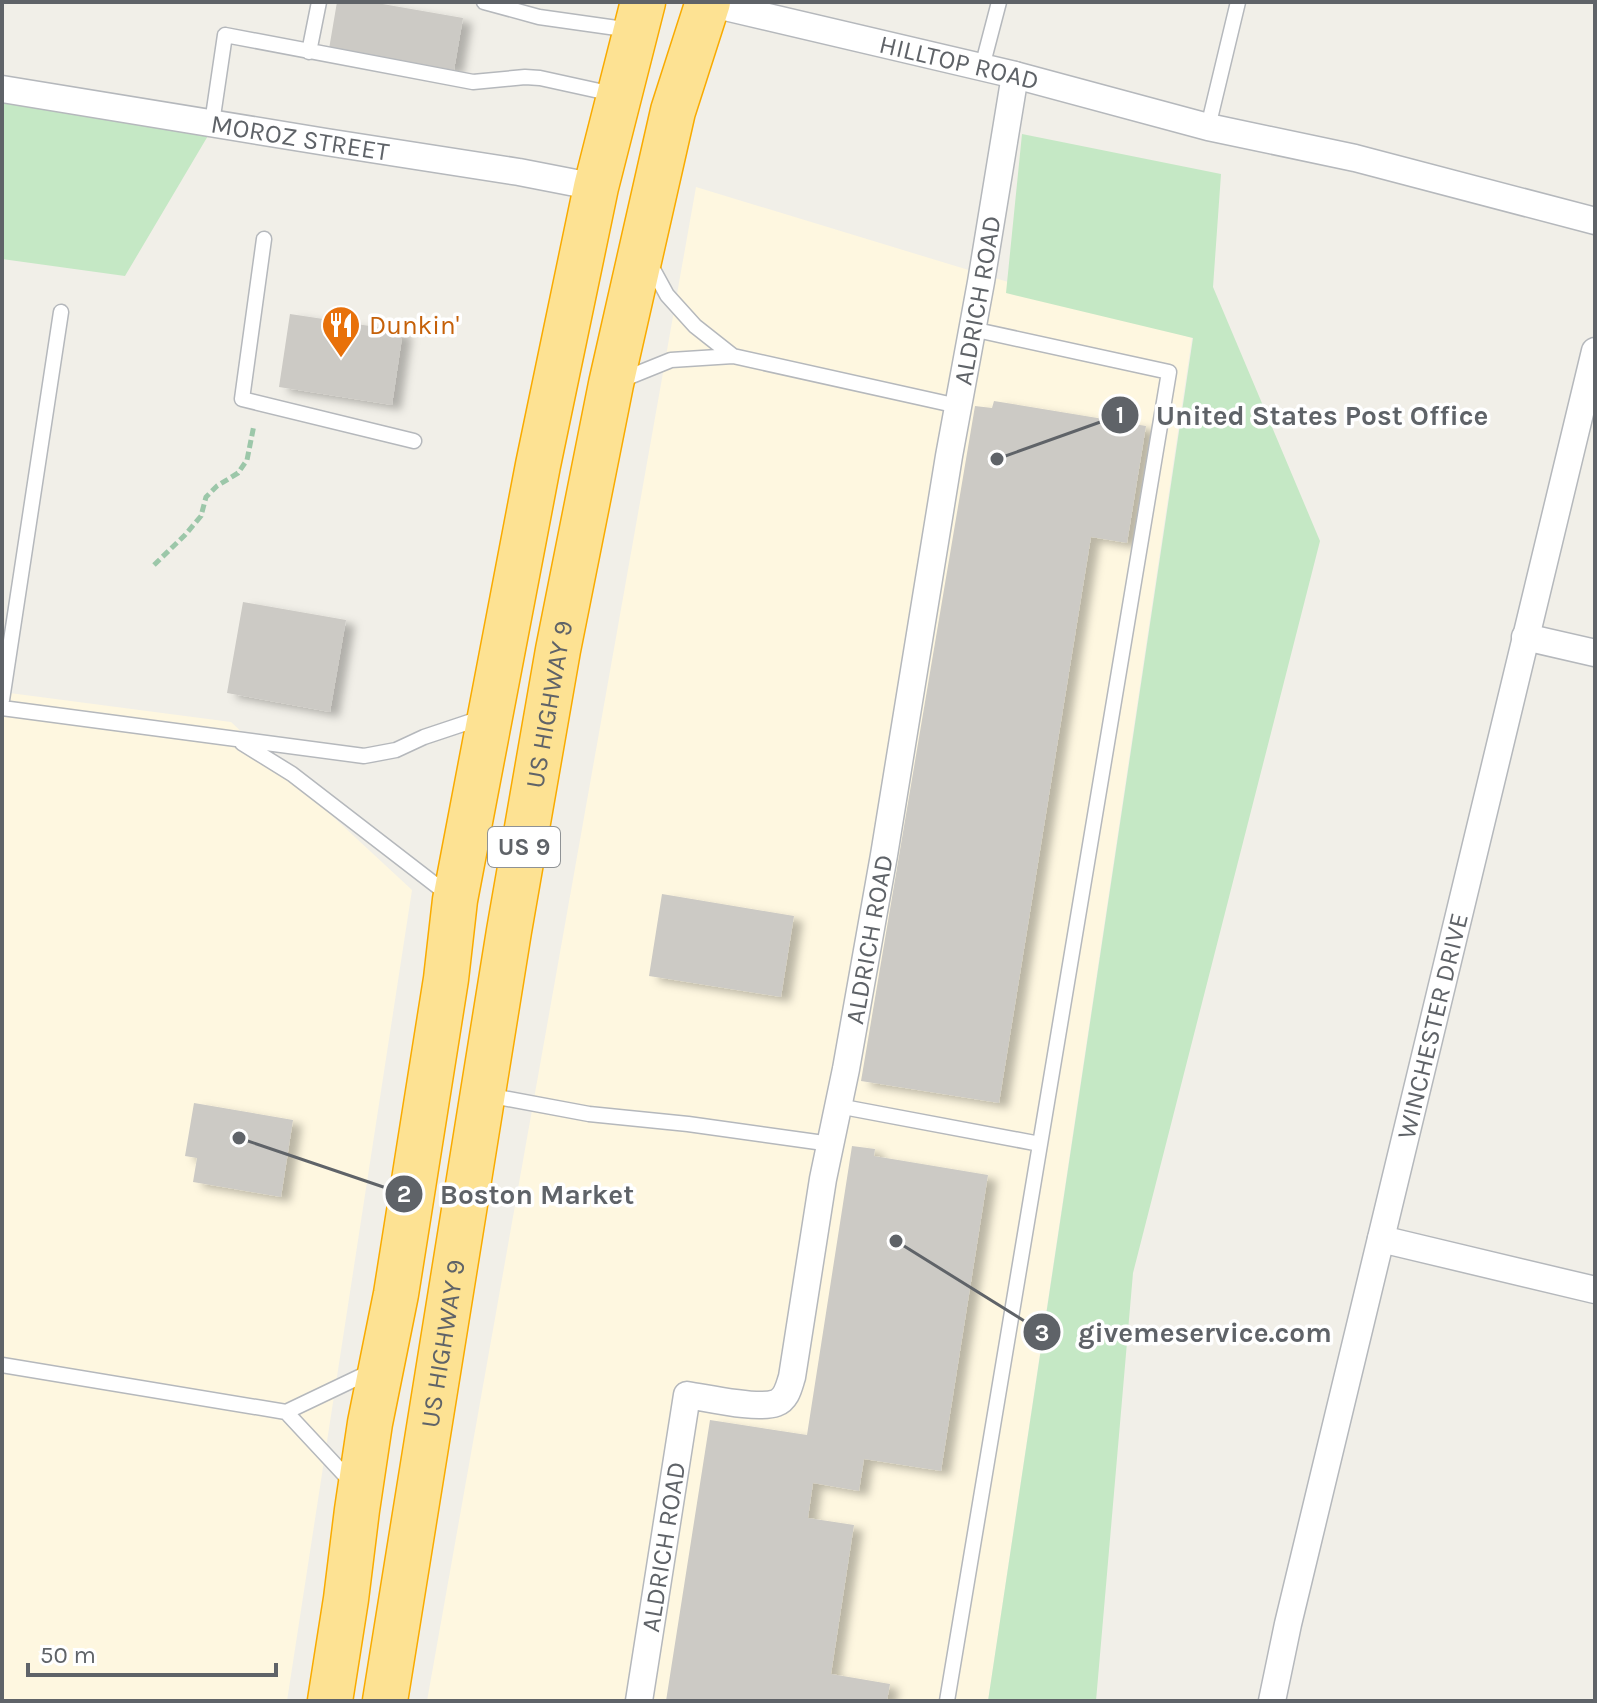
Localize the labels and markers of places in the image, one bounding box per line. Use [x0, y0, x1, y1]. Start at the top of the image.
restaurant icon: Dunkin' [320, 304, 362, 359]
place label: Dunkin' [369, 310, 459, 341]
callout: United States Post Office [1100, 389, 1505, 441]
callout: Boston Market [384, 1168, 650, 1220]
callout: givemeservice.com [1022, 1306, 1348, 1358]

